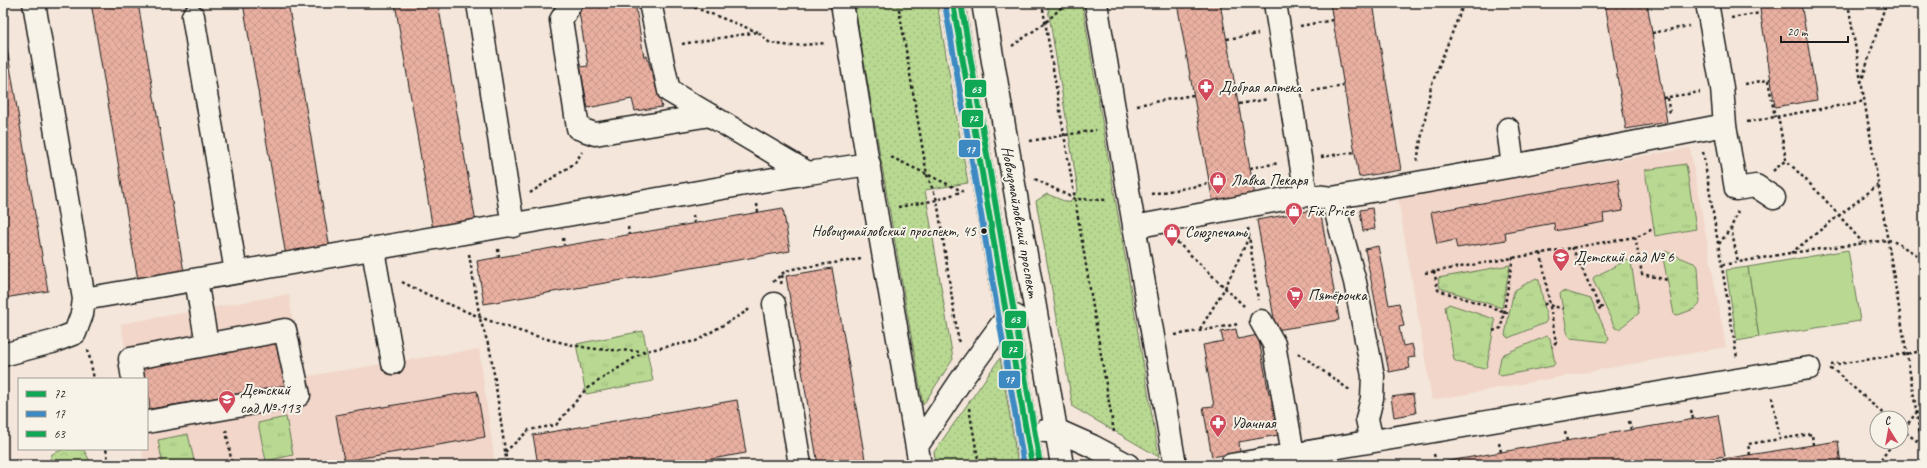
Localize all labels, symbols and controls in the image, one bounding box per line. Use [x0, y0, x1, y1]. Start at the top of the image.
scale bar [1781, 18, 1848, 44]
text: 20 m [1787, 24, 1809, 40]
pharmacy icon: Добрая аптека [1196, 77, 1216, 102]
place label: Добрая аптека [1219, 77, 1303, 97]
line badge: 63 [964, 79, 987, 98]
text: 63 [971, 82, 982, 96]
line badge: 72 [961, 109, 984, 128]
text: 72 [968, 111, 979, 125]
line badge: 17 [958, 139, 981, 158]
text: 17 [965, 142, 976, 156]
street label: Новоизмайловский проспект [997, 145, 1043, 300]
shop icon: Лавка Пекаря [1208, 170, 1228, 195]
place label: Лавка Пекаря [1231, 170, 1308, 190]
shop icon: Fix Price [1284, 201, 1304, 226]
place label: Fix Price [1307, 201, 1356, 221]
place label: Новоизмайловский проспект, 45 [812, 222, 977, 241]
shop icon: Союзпечать [1162, 222, 1182, 247]
place label: Союзпечать [1185, 222, 1249, 242]
marker: Новоизмайловский проспект, 45 [979, 226, 989, 236]
school or university icon: Детский сад № 6 [1551, 247, 1571, 272]
place label: Детский сад № 6 [1574, 247, 1675, 267]
supermarket icon: Пятёрочка [1285, 285, 1305, 310]
place label: Пятёрочка [1308, 285, 1368, 305]
line badge: 63 [1004, 310, 1027, 329]
text: 63 [1010, 312, 1021, 326]
line badge: 72 [1001, 340, 1024, 359]
text: 72 [1007, 342, 1018, 356]
line badge: 17 [998, 370, 1021, 389]
text: 17 [1004, 372, 1015, 386]
legend [18, 378, 148, 450]
place label: Детский сад № 113 [240, 380, 302, 418]
text: 72 [54, 386, 66, 402]
school or university icon: Детский сад № 113 [217, 389, 237, 414]
text: 17 [54, 406, 65, 422]
north arrow [1869, 410, 1909, 450]
text: С [1883, 412, 1893, 428]
pharmacy icon: Удачная [1208, 413, 1228, 438]
place label: Удачная [1231, 413, 1277, 433]
text: 63 [54, 426, 66, 442]

